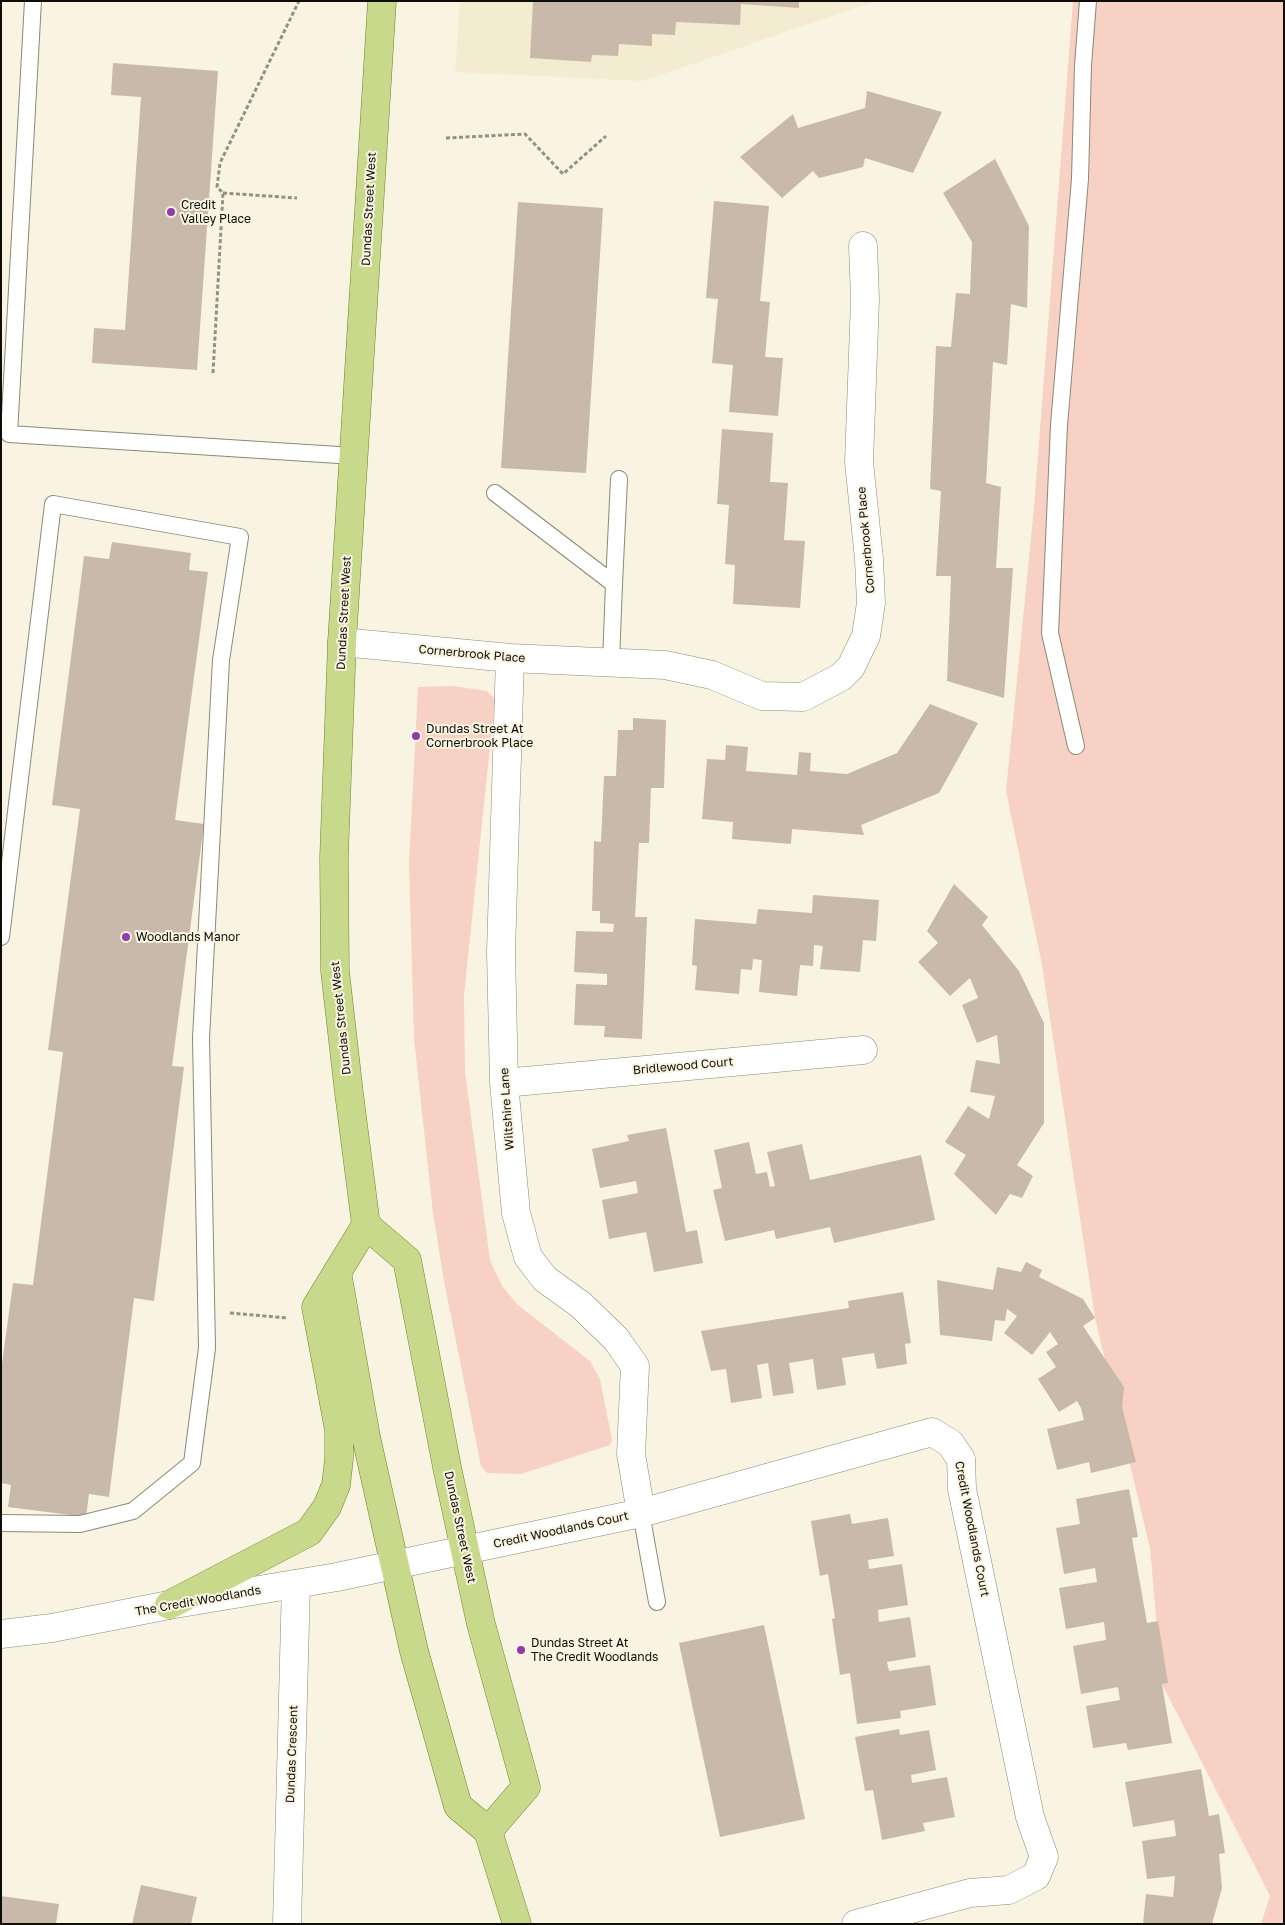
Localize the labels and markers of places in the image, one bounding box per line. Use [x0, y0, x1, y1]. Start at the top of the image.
place label: Credit Valley Place [181, 198, 251, 226]
marker: Credit Valley Place [165, 206, 177, 218]
place label: Dundas Street At Cornerbrook Place [426, 722, 533, 750]
marker: Dundas Street At Cornerbrook Place [410, 730, 422, 742]
place label: Woodlands Manor [136, 930, 240, 944]
marker: Woodlands Manor [120, 931, 132, 943]
place label: Dundas Street At The Credit Woodlands [531, 1636, 658, 1664]
marker: Dundas Street At The Credit Woodlands [515, 1644, 527, 1656]

